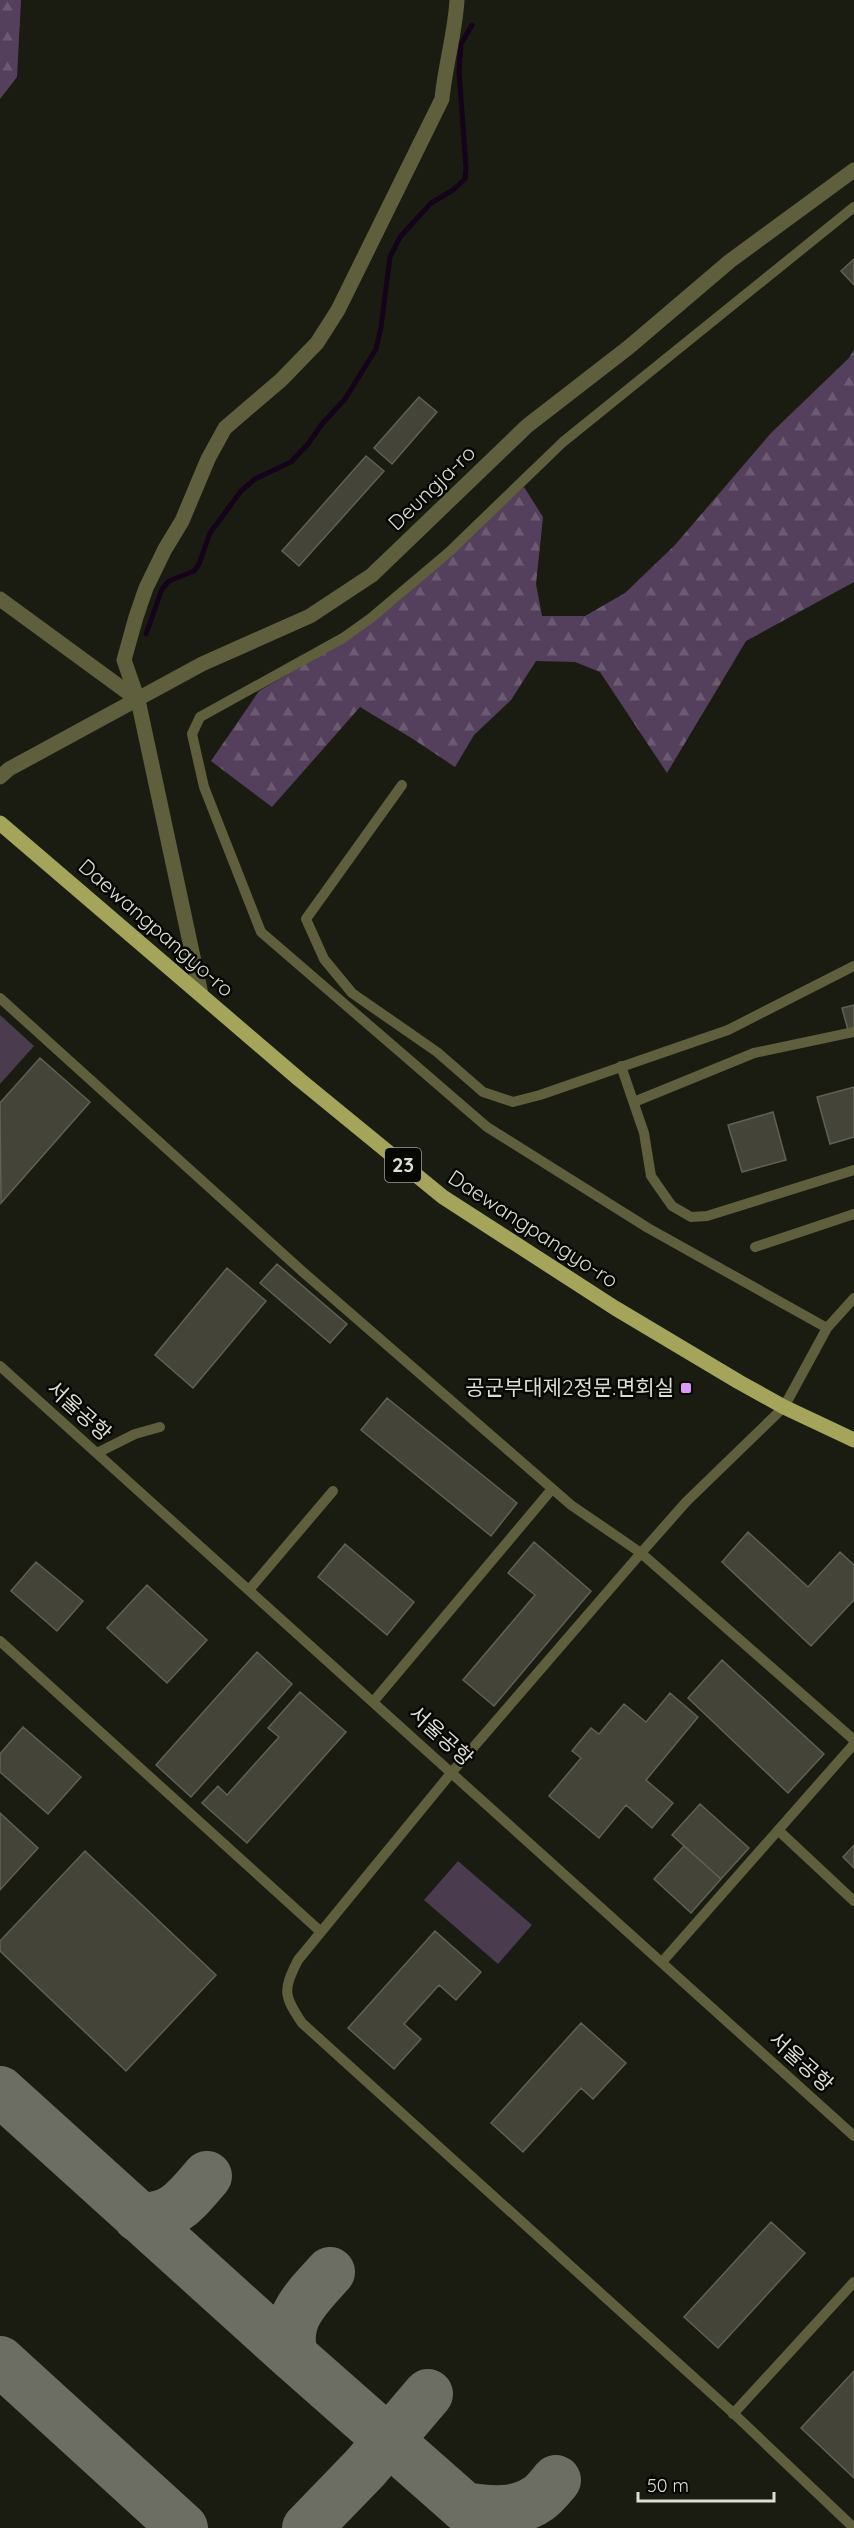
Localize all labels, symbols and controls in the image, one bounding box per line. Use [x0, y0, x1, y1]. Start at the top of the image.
street label: Deungja-ro [382, 439, 480, 535]
street label: Daewangpangyo-ro [74, 853, 240, 1002]
road number: 23 [385, 1148, 421, 1182]
street label: Daewangpangyo-ro [444, 1164, 623, 1293]
place label: 공군부대제2정문.면회실 [465, 1374, 674, 1400]
street label: 서울공항 [42, 1375, 117, 1446]
marker: 공군부대제2정문.면회실 [679, 1381, 693, 1395]
street label: 서울공항 [404, 1700, 479, 1771]
street label: 서울공항 [764, 2026, 839, 2097]
scale bar [638, 2465, 774, 2503]
text: 50 m [647, 2474, 689, 2497]

